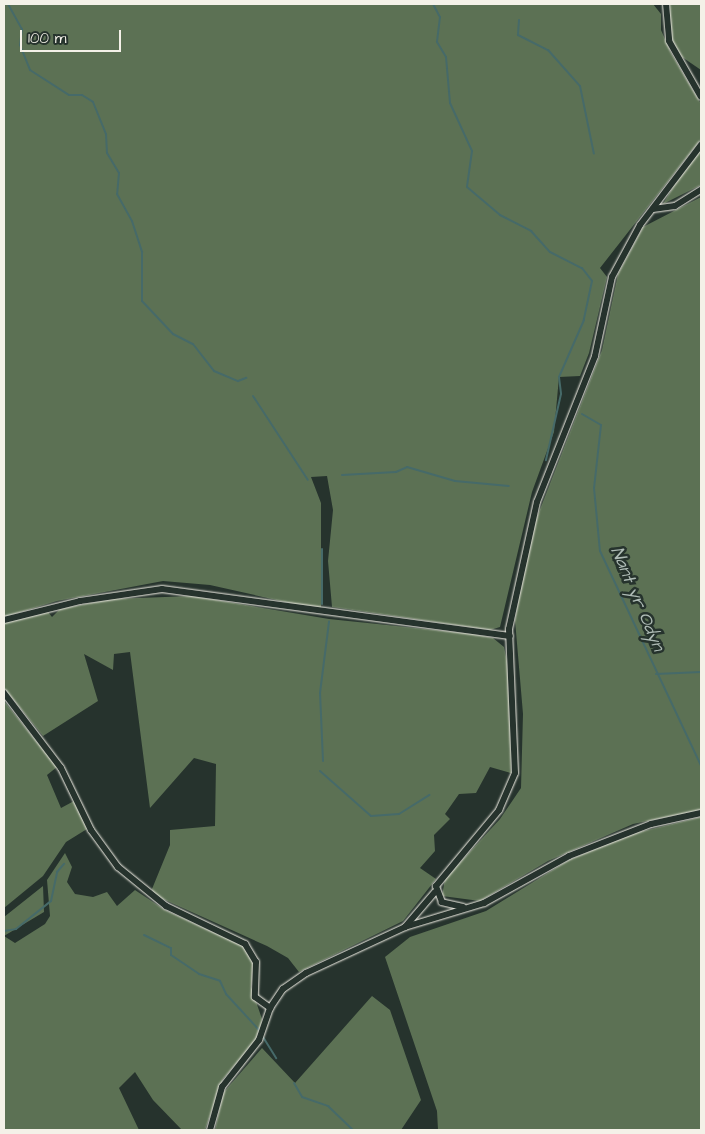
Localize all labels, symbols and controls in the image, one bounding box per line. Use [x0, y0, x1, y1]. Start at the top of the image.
scale bar [22, 20, 124, 52]
text: 100 m [28, 28, 67, 49]
water label: Nant yr Odyn [605, 544, 669, 654]

